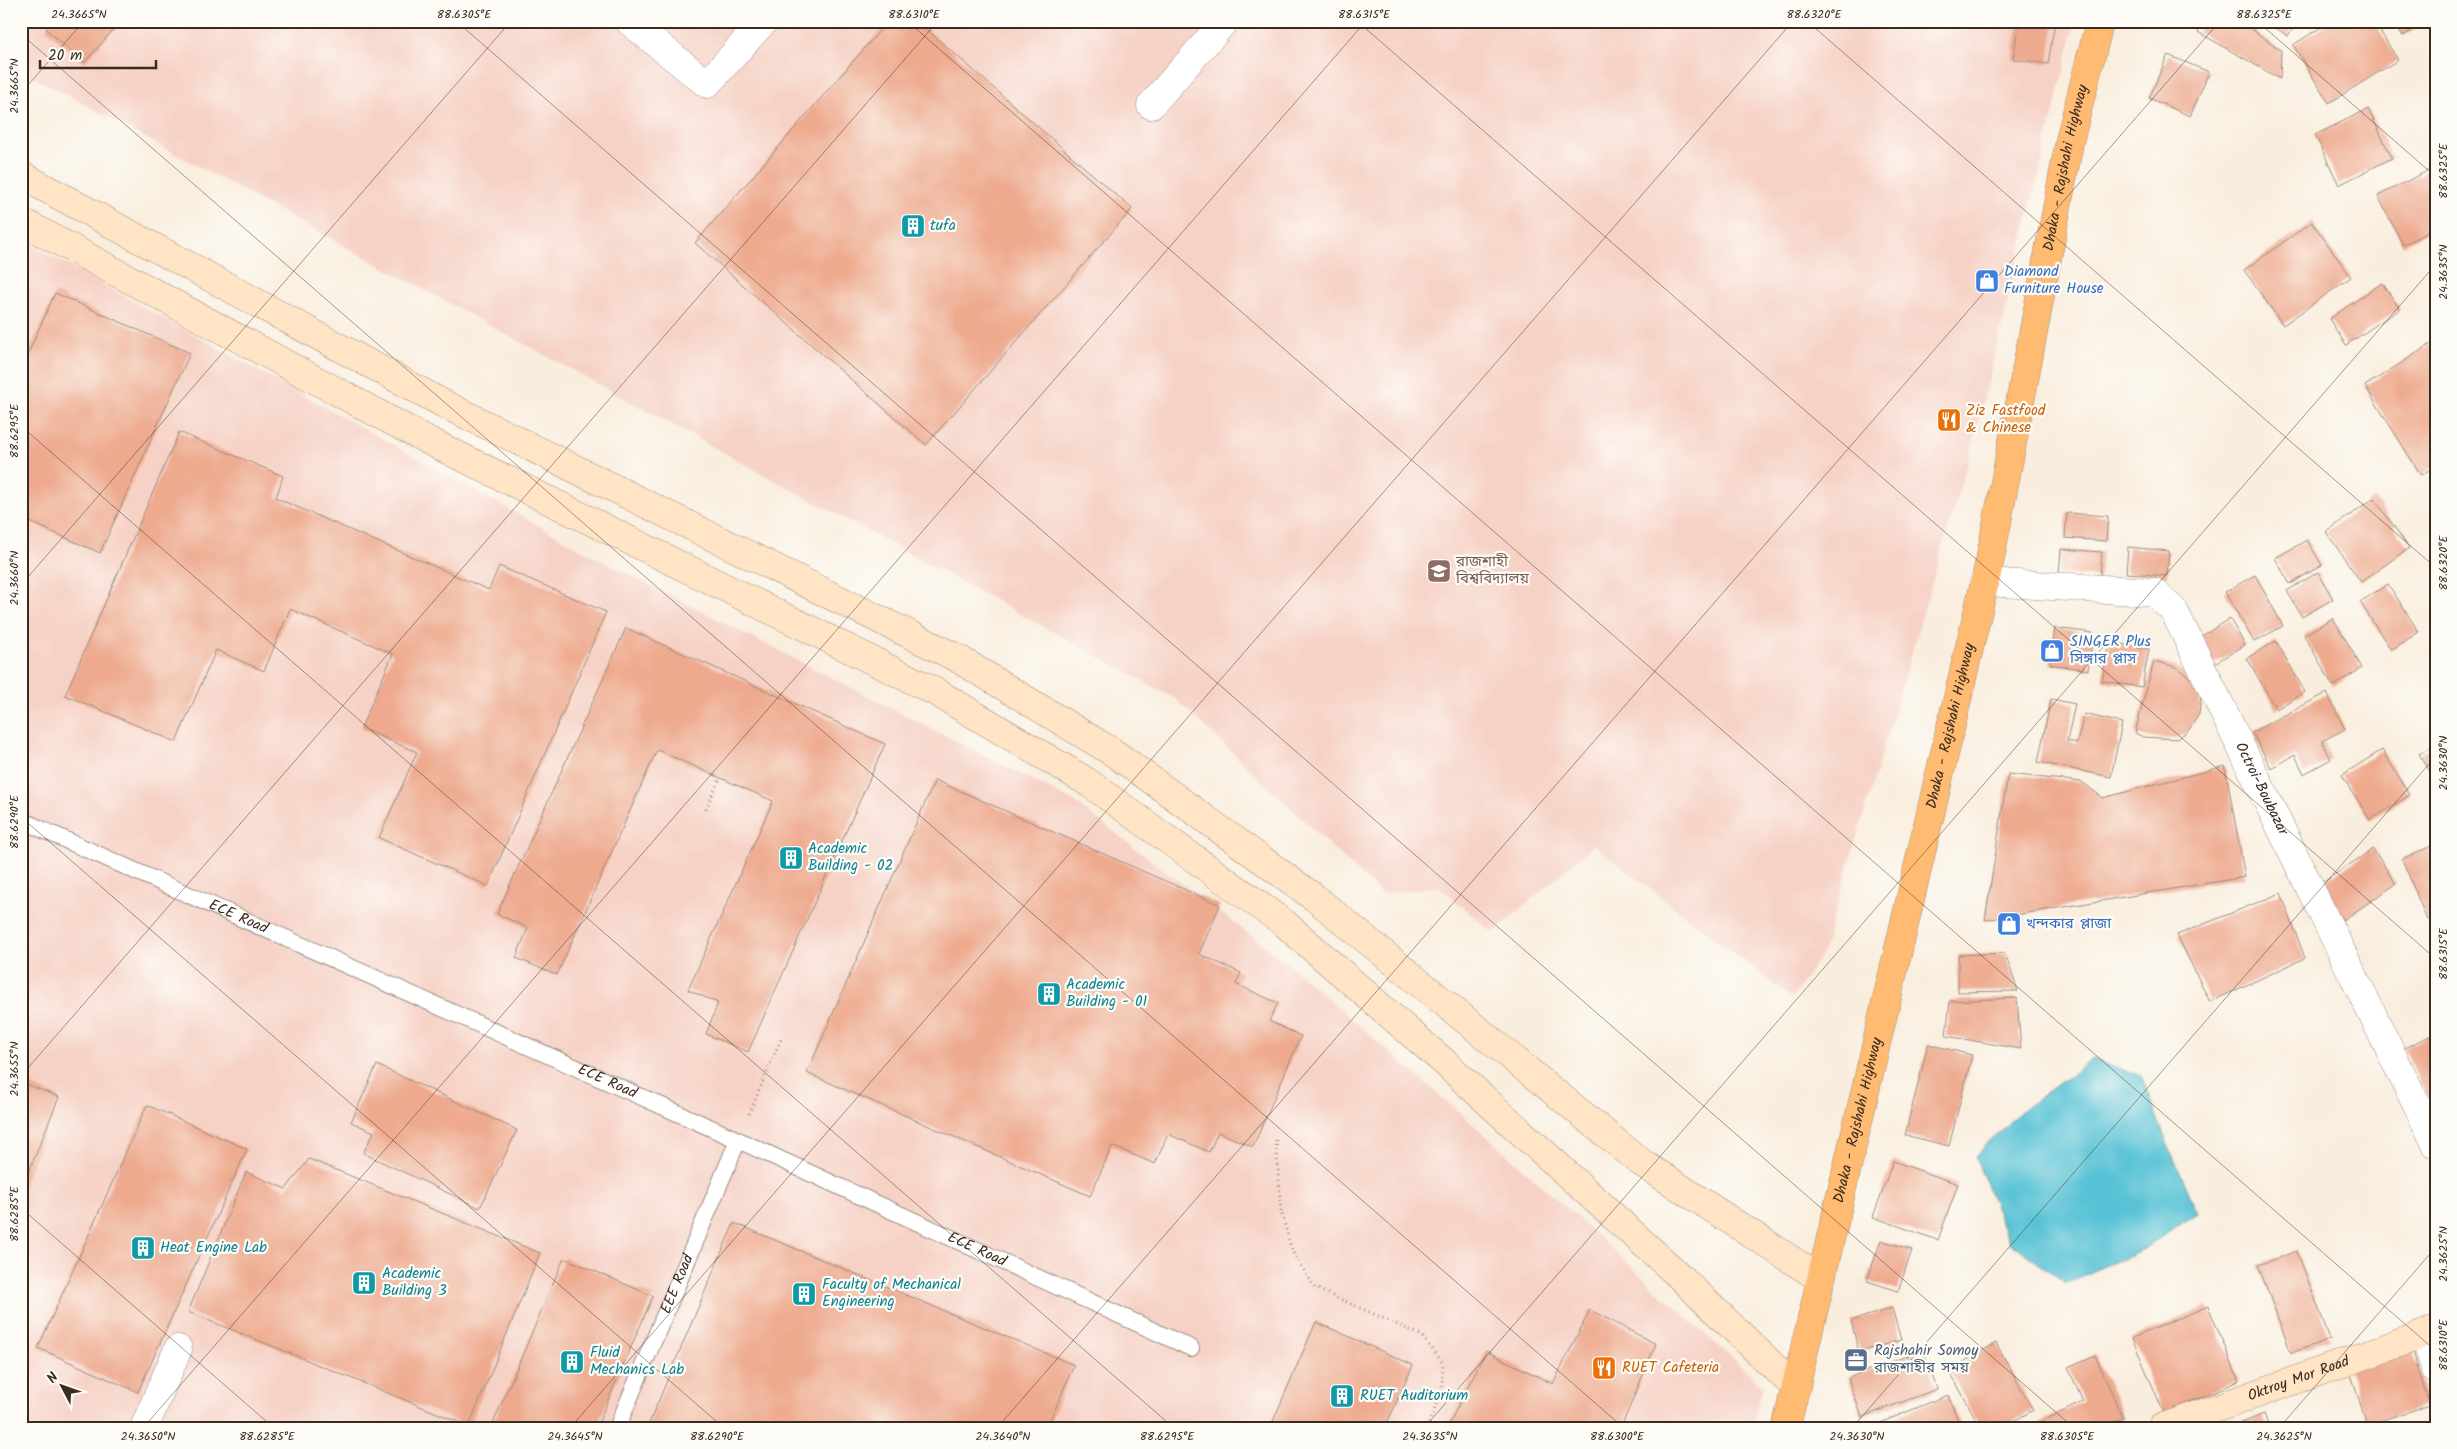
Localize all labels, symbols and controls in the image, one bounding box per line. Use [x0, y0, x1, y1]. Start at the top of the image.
text: 24.3665°N [51, 5, 107, 24]
text: 88.6305°E [437, 5, 492, 24]
text: 88.6310°E [888, 5, 941, 24]
text: 88.6315°E [1338, 5, 1391, 24]
text: 88.6320°E [1787, 5, 1842, 24]
text: 88.6325°E [2236, 5, 2293, 24]
scale bar [40, 38, 156, 70]
text: 20 m [48, 44, 82, 68]
text: 24.3665°N [5, 58, 24, 114]
street label: Dhaka - Rajshahi Highway [2037, 81, 2096, 253]
text: 88.6325°E [2434, 142, 2453, 199]
building icon: tufa [900, 213, 926, 239]
place label: tufa [930, 214, 956, 238]
text: 24.3635°N [2434, 244, 2453, 300]
place label: Diamond Furniture House [2004, 260, 2104, 301]
shop icon: Diamond Furniture House [1974, 268, 2000, 294]
place label: Ziz Fastfood & Chinese [1966, 399, 2046, 440]
text: 88.6295°E [5, 403, 24, 458]
restaurant icon: Ziz Fastfood & Chinese [1936, 407, 1962, 433]
text: 88.6320°E [2434, 535, 2453, 590]
place label: রাজশাহী বিশ্ববিদ্যালয় [1455, 550, 1529, 591]
text: 24.3660°N [5, 551, 24, 605]
school or university icon: রাজশাহী বিশ্ববিদ্যালয় [1426, 558, 1452, 584]
place label: SINGER Plus সিঙ্গার প্লাস [2069, 630, 2152, 671]
shop icon: SINGER Plus সিঙ্গার প্লাস [2039, 638, 2065, 664]
street label: Dhaka - Rajshahi Highway [1920, 640, 1982, 811]
text: 24.3630°N [2434, 736, 2453, 791]
street label: Octroi-Boubazar [2228, 738, 2295, 840]
text: 88.6290°E [5, 794, 24, 849]
place label: Academic Building - 02 [808, 837, 893, 878]
building icon: Academic Building - 02 [778, 845, 804, 871]
street label: ECE Road [205, 893, 272, 941]
shop icon: খন্দকার প্লাজা [1996, 911, 2022, 937]
place label: খন্দকার প্লাজা [2026, 912, 2112, 936]
text: 88.6315°E [2434, 927, 2453, 980]
place label: Academic Building - 01 [1066, 973, 1148, 1014]
building icon: Academic Building - 01 [1036, 981, 1062, 1007]
street label: Dhaka - Rajshahi Highway [1827, 1034, 1890, 1206]
text: 24.3655°N [5, 1041, 24, 1097]
street label: ECE Road [574, 1058, 641, 1106]
text: 88.6285°E [5, 1185, 24, 1242]
street label: ECE Road [943, 1226, 1011, 1274]
text: 24.3625°N [2434, 1226, 2453, 1282]
building icon: Heat Engine Lab [130, 1235, 156, 1261]
place label: Heat Engine Lab [160, 1236, 267, 1260]
street label: EEE Road [654, 1250, 701, 1318]
place label: Academic Building 3 [382, 1262, 447, 1303]
building icon: Academic Building 3 [351, 1270, 377, 1296]
place label: Faculty of Mechanical Engineering [822, 1273, 961, 1314]
building icon: Faculty of Mechanical Engineering [791, 1281, 817, 1307]
text: 88.6310°E [2434, 1318, 2453, 1371]
place label: Rajshahir Somoy রাজশাহীর সময় [1873, 1339, 1979, 1380]
place label: Fluid Mechanics Lab [590, 1341, 684, 1382]
office icon: Rajshahir Somoy রাজশাহীর সময় [1843, 1347, 1869, 1373]
building icon: Fluid Mechanics Lab [559, 1349, 585, 1375]
street label: Oktroy Mor Road [2244, 1350, 2353, 1408]
restaurant icon: RUET Cafeteria [1591, 1355, 1617, 1381]
place label: RUET Cafeteria [1622, 1356, 1719, 1380]
north arrow [38, 1362, 88, 1412]
text: N [42, 1367, 64, 1389]
building icon: RUET Auditorium [1329, 1383, 1355, 1409]
place label: RUET Auditorium [1360, 1384, 1468, 1408]
text: 24.3650°N [121, 1427, 175, 1446]
text: 88.6285°E [239, 1427, 296, 1446]
text: 24.3645°N [547, 1427, 603, 1446]
text: 88.6290°E [690, 1427, 745, 1446]
text: 24.3640°N [976, 1427, 1030, 1446]
text: 88.6295°E [1140, 1427, 1195, 1446]
text: 24.3635°N [1402, 1427, 1458, 1446]
text: 88.6300°E [1590, 1427, 1645, 1446]
text: 24.3630°N [1830, 1427, 1885, 1446]
text: 88.6305°E [2040, 1427, 2095, 1446]
text: 24.3625°N [2256, 1427, 2312, 1446]

